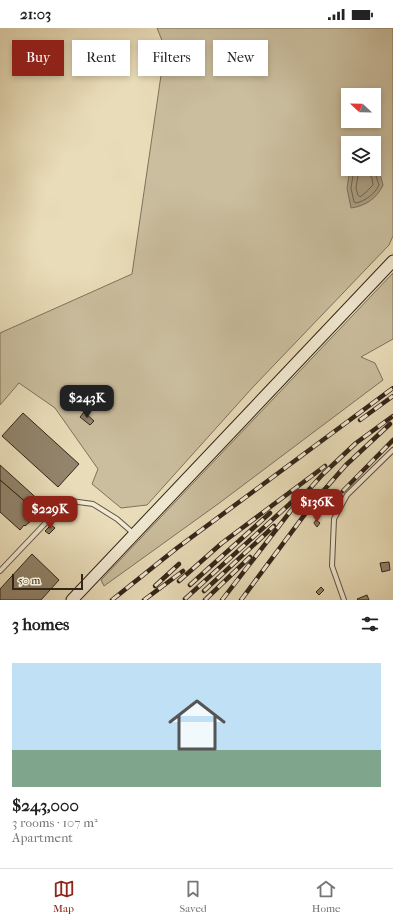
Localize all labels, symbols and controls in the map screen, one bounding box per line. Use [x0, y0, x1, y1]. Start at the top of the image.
text: 21:03 [20, 5, 51, 23]
chip: Buy [12, 40, 64, 76]
chip: Rent [72, 40, 130, 76]
chip: Filters [138, 40, 205, 76]
chip: New [213, 40, 268, 76]
north arrow [341, 88, 381, 128]
map controls [341, 88, 381, 176]
button: layers [341, 136, 381, 176]
pin: $243K [59, 385, 115, 419]
text: $243K [69, 390, 105, 405]
pin: $136K [289, 489, 345, 523]
text: $136K [300, 494, 334, 509]
pin: $229K [22, 496, 78, 530]
text: $229K [32, 501, 68, 516]
scale bar [12, 572, 83, 591]
text: 50 m [18, 574, 40, 587]
icon: filters [359, 613, 381, 635]
text: 3 homes [12, 614, 69, 634]
icon: home [161, 689, 233, 761]
text: $243,000 [12, 795, 79, 815]
text: 3 rooms · 107 m² [12, 815, 98, 830]
text: Apartment [12, 830, 73, 845]
tab: Map [53, 878, 75, 915]
tab: Saved [180, 878, 207, 915]
tab: Home [312, 878, 340, 915]

